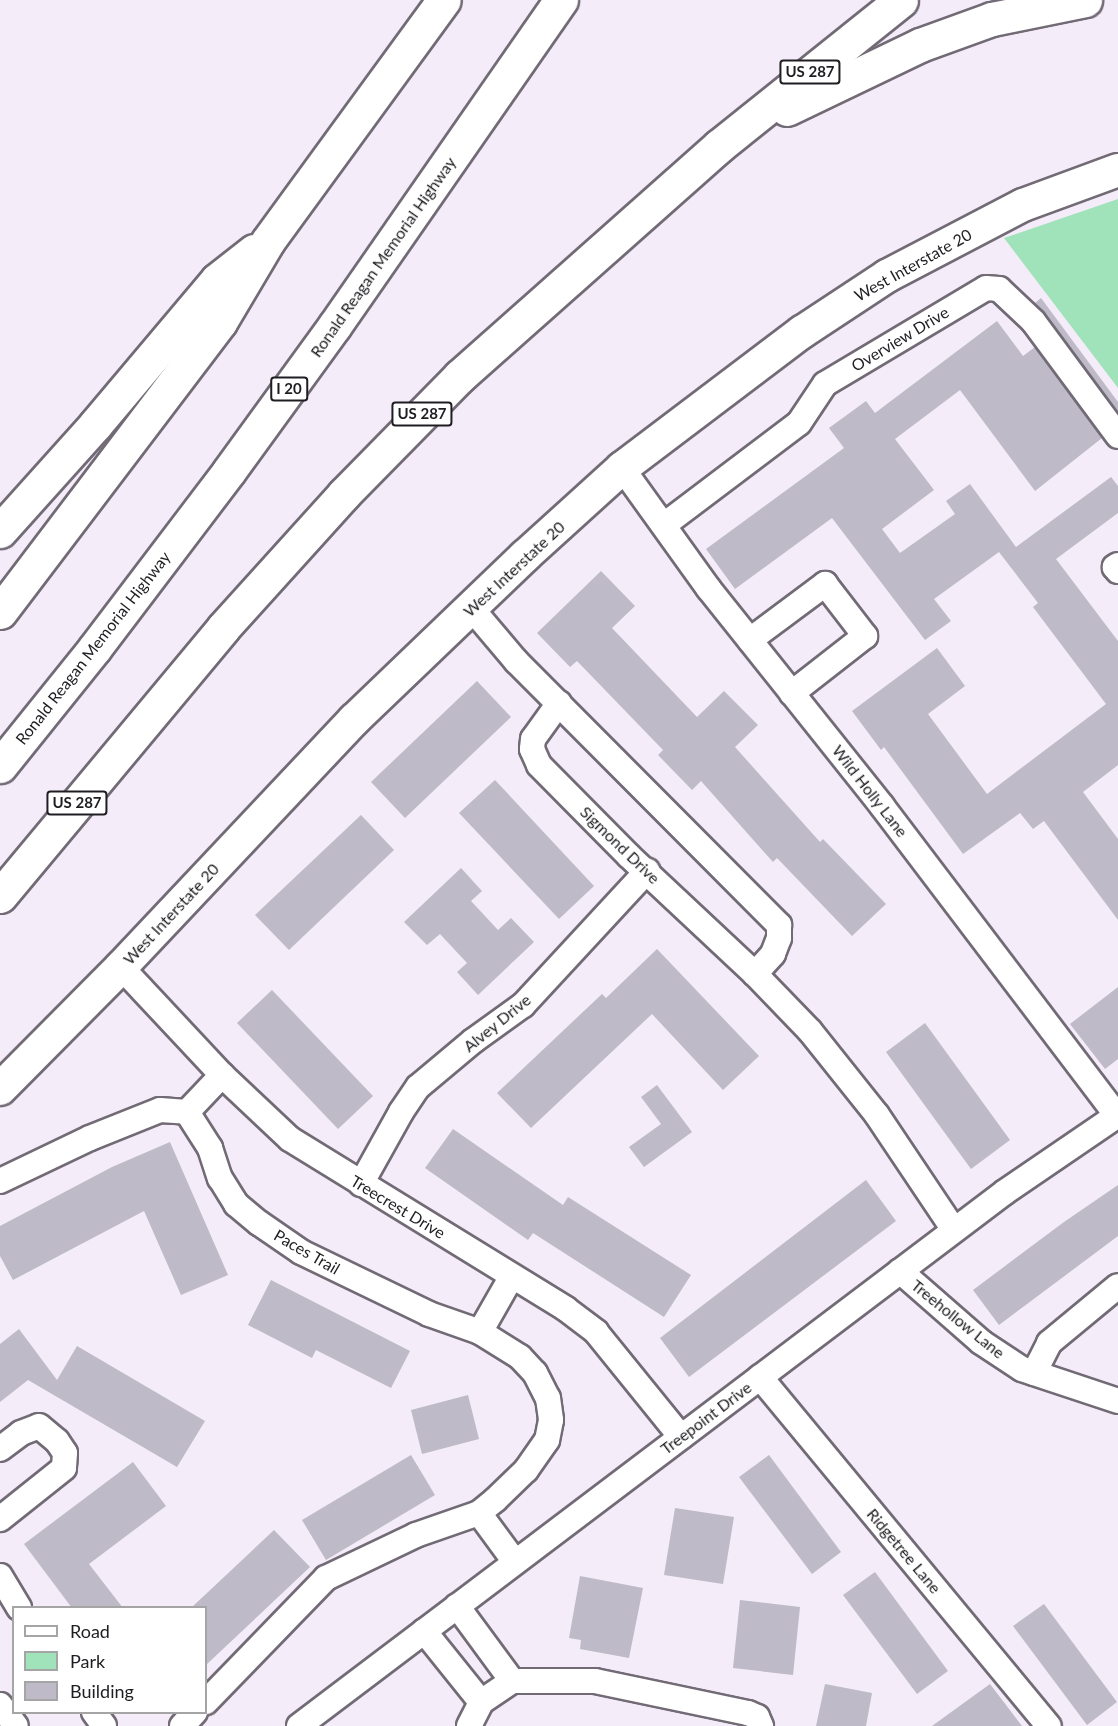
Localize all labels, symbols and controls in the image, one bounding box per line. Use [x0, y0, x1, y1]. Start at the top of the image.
road number: US 287 [778, 60, 842, 84]
street label: Ronald Reagan Memorial Highway [306, 153, 460, 361]
street label: West Interstate 20 [851, 225, 975, 305]
street label: Overview Drive [848, 302, 952, 376]
road number: I 20 [270, 377, 308, 401]
road number: US 287 [390, 402, 454, 426]
street label: West Interstate 20 [459, 517, 569, 621]
street label: Ronald Reagan Memorial Highway [12, 548, 174, 748]
street label: Wild Holly Lane [828, 741, 912, 841]
road number: US 287 [46, 791, 109, 815]
street label: Sigmond Drive [576, 802, 664, 888]
street label: West Interstate 20 [119, 859, 223, 969]
street label: Alvey Drive [459, 990, 535, 1056]
street label: Treecrest Drive [347, 1171, 449, 1243]
street label: Paces Trail [270, 1225, 344, 1279]
street label: Treehollow Lane [907, 1275, 1009, 1363]
street label: Treepoint Drive [657, 1378, 755, 1458]
street label: Ridgetree Lane [863, 1505, 945, 1597]
legend [12, 1606, 207, 1714]
text: Road [70, 1620, 110, 1642]
text: Park [70, 1650, 105, 1672]
text: Building [70, 1680, 134, 1702]

